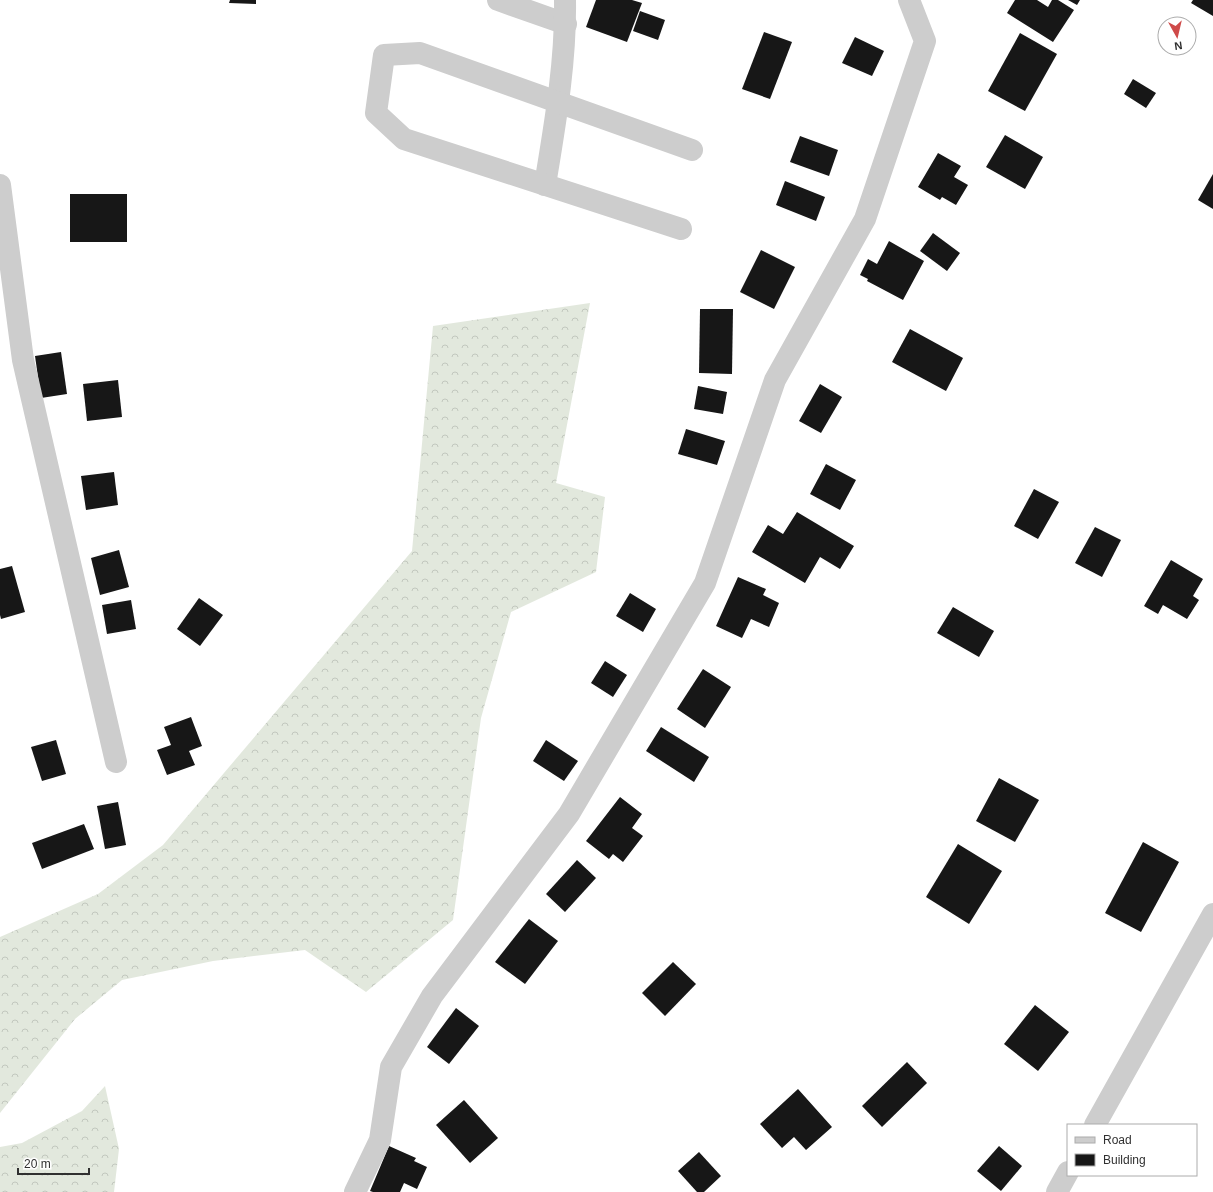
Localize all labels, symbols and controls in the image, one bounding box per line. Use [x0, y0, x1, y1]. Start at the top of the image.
north arrow [1157, 16, 1197, 56]
text: N [1174, 39, 1183, 52]
legend [1067, 1124, 1197, 1176]
text: Road [1103, 1133, 1132, 1147]
scale bar [18, 1150, 89, 1176]
text: Building [1103, 1153, 1146, 1167]
text: 20 m [24, 1157, 51, 1171]

